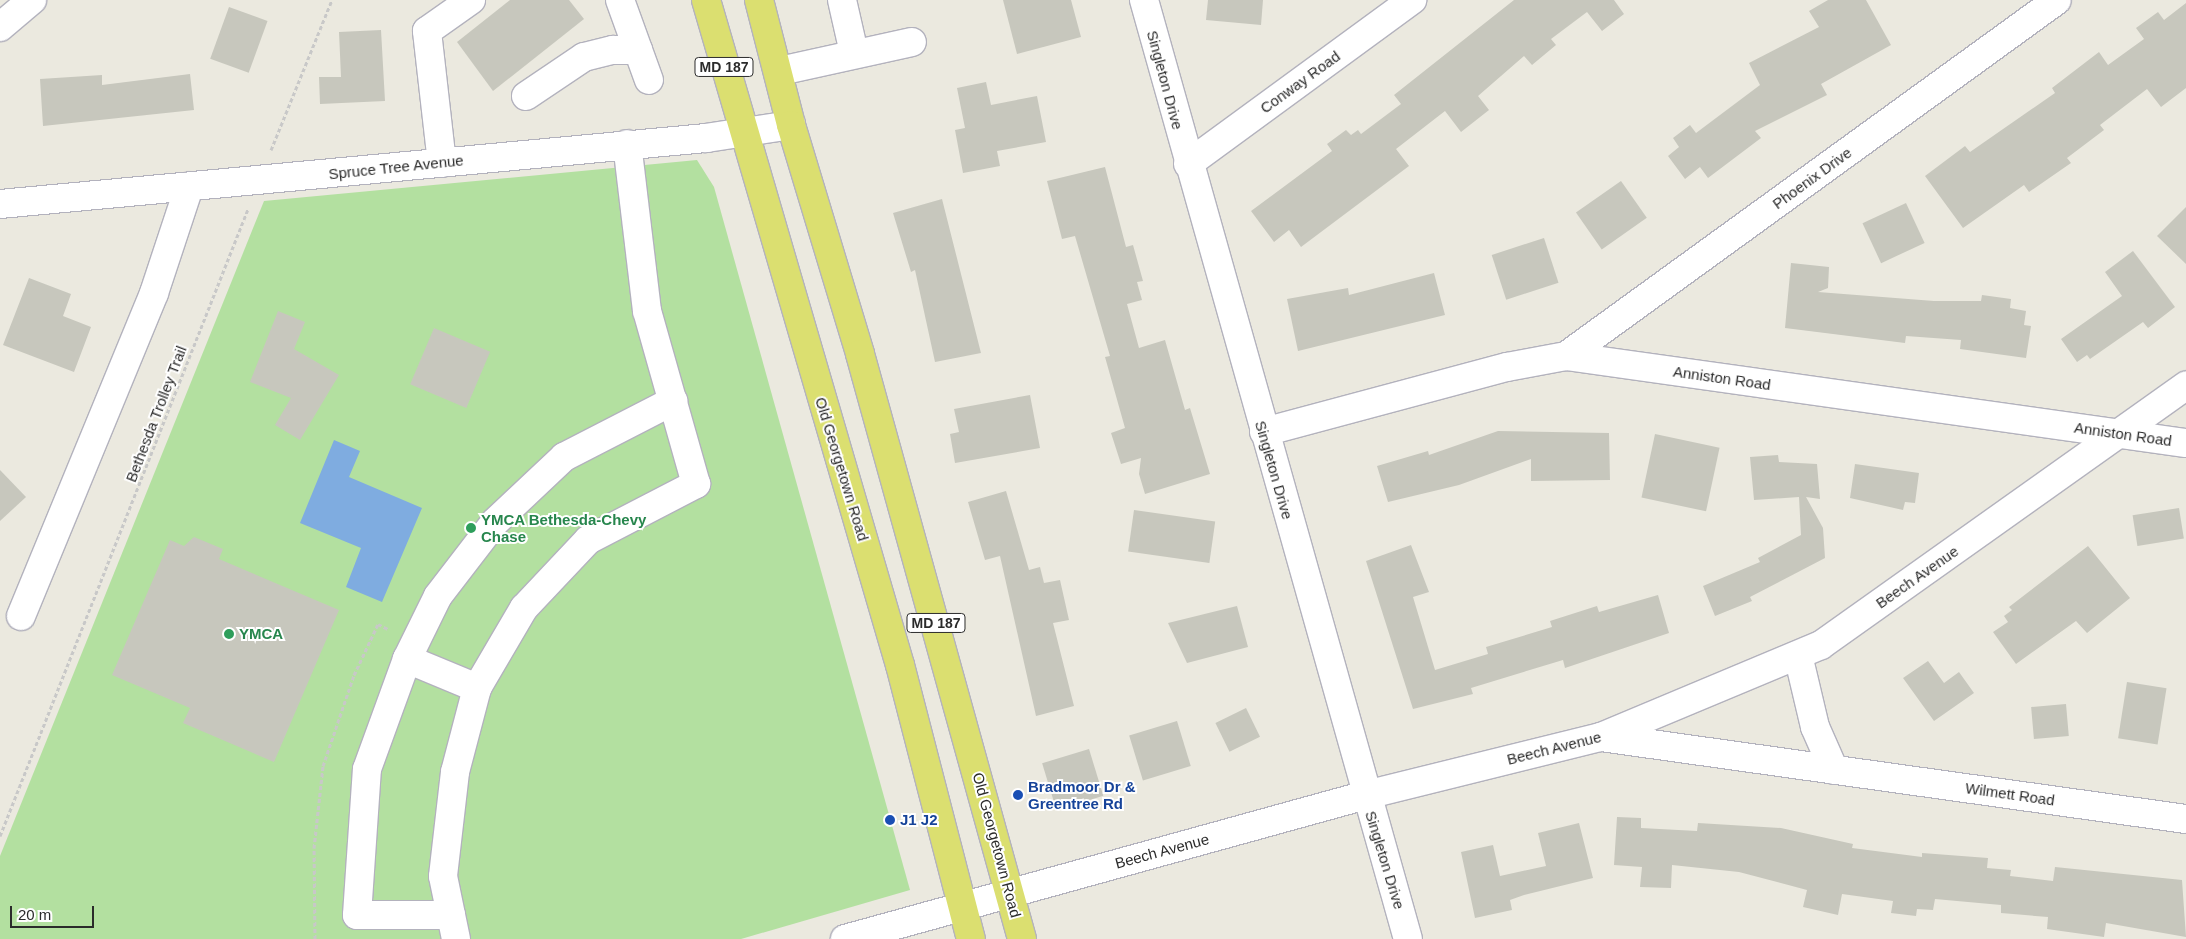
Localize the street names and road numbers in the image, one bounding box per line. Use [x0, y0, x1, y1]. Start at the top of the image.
street label: Singleton Drive [1143, 29, 1187, 131]
street label: Conway Road [1257, 47, 1343, 117]
road number: MD 187 [694, 56, 754, 78]
street label: Phoenix Drive [1769, 143, 1855, 213]
street label: Spruce Tree Avenue [327, 151, 465, 183]
street label: Bethesda Trolley Trail [122, 343, 190, 485]
street label: Anniston Road [1672, 362, 1772, 394]
street label: Old Georgetown Road [812, 395, 872, 543]
street label: Anniston Road [2073, 418, 2173, 450]
street label: Singleton Drive [1251, 419, 1297, 521]
street label: Beech Avenue [1872, 542, 1962, 612]
road number: MD 187 [906, 612, 966, 634]
street label: Beech Avenue [1505, 727, 1603, 769]
street label: Old Georgetown Road [969, 771, 1025, 919]
street label: Wilmett Road [1964, 779, 2056, 809]
street label: Singleton Drive [1362, 809, 1408, 911]
street label: Beech Avenue [1113, 830, 1211, 872]

